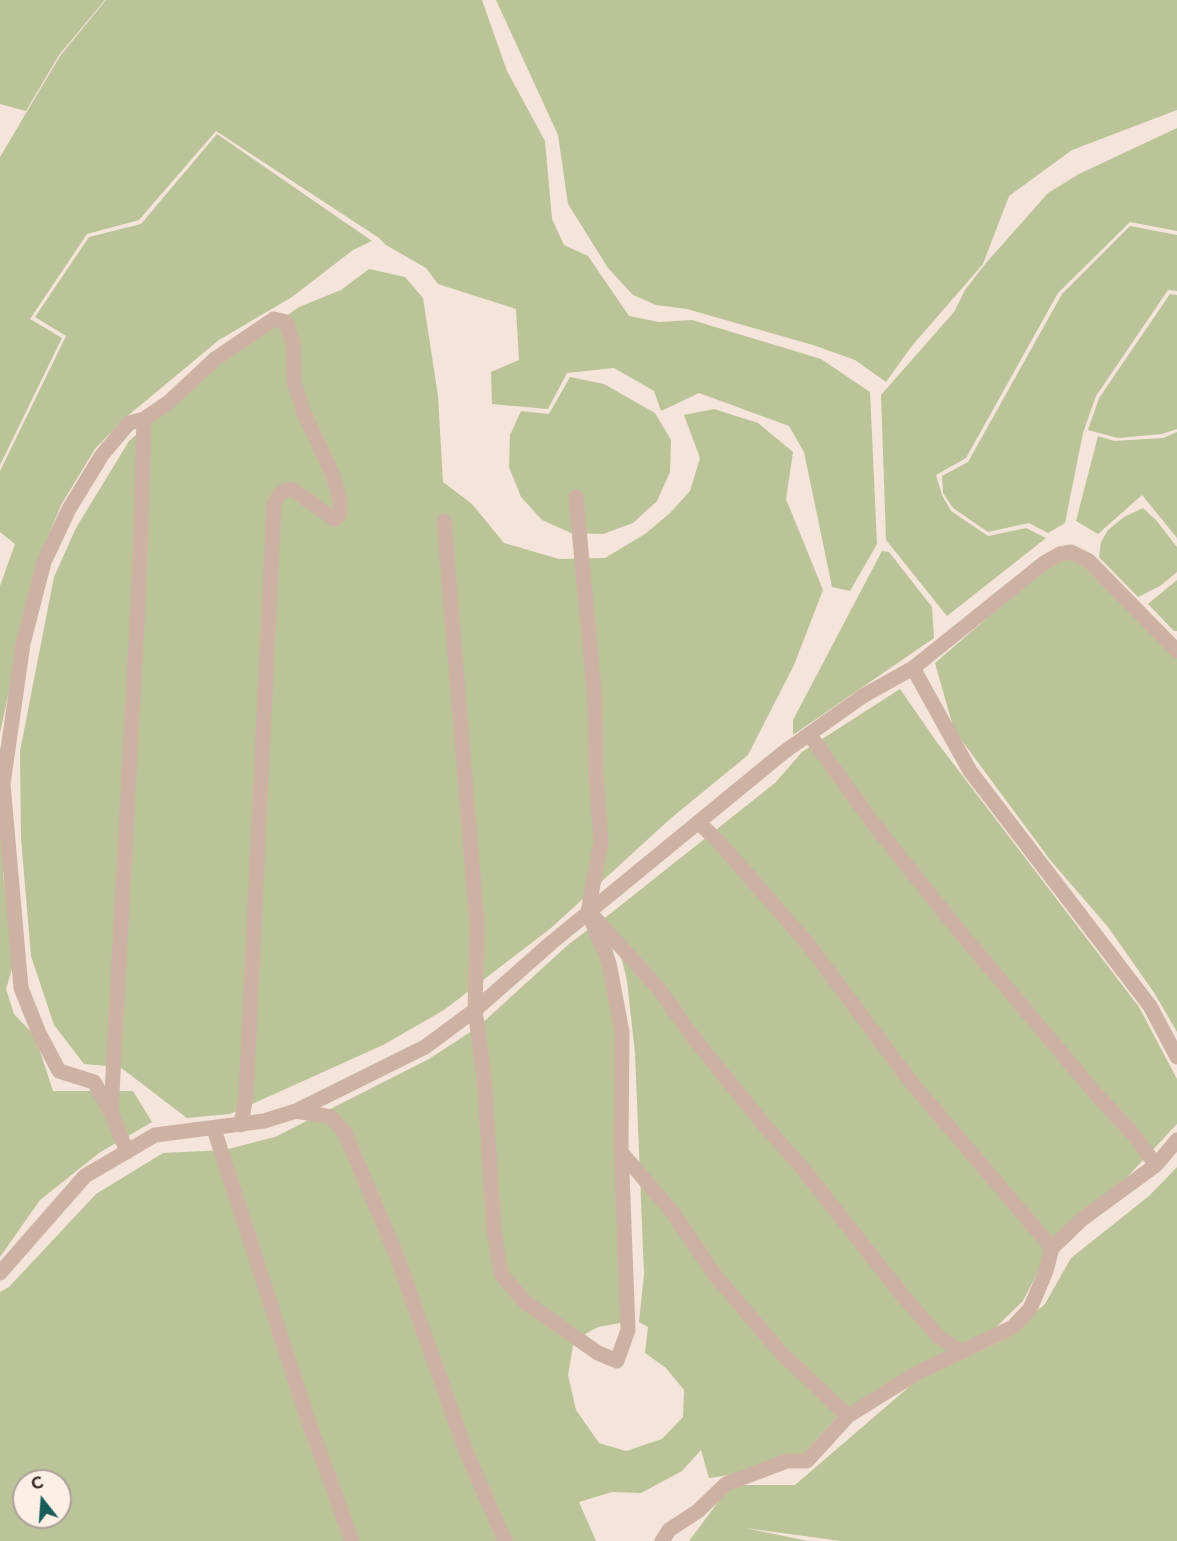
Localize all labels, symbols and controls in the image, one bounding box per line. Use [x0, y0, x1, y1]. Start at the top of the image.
north arrow [12, 1469, 72, 1529]
text: С [29, 1472, 46, 1494]

